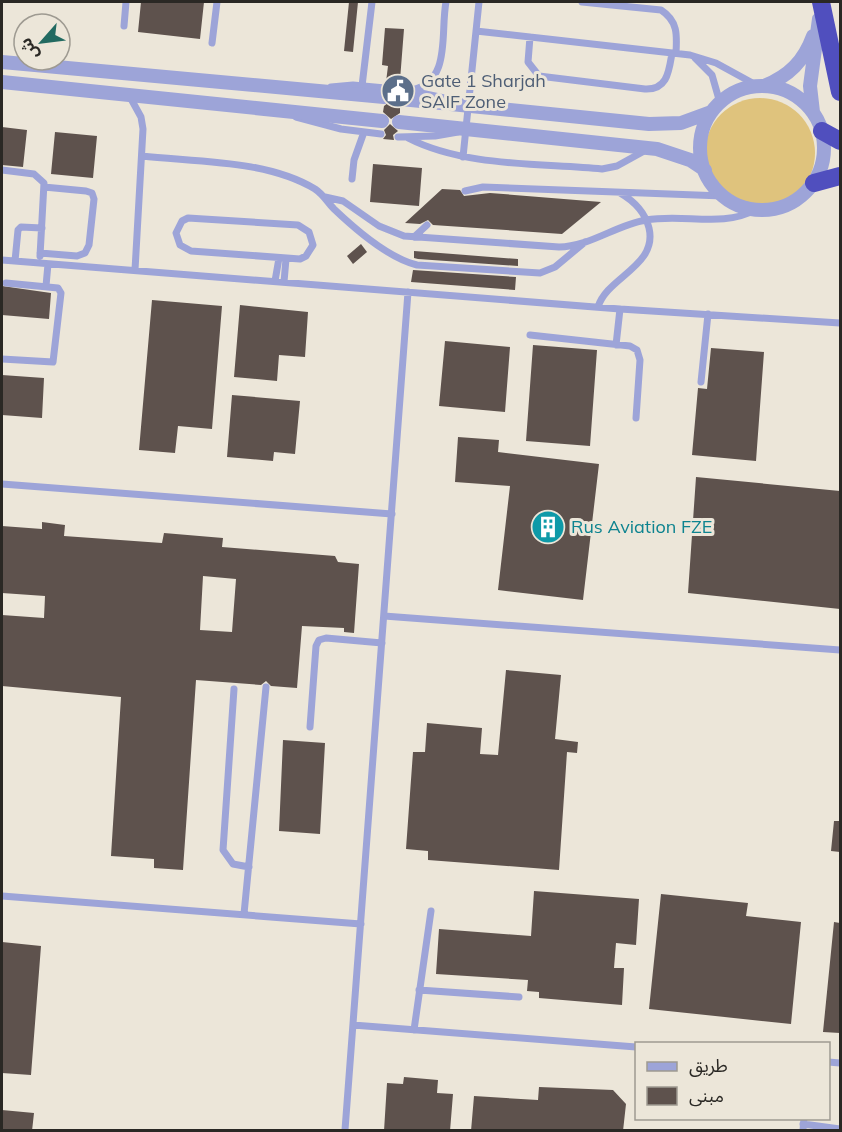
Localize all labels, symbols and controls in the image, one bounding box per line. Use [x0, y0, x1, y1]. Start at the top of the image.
north arrow [12, 12, 72, 72]
text: ش [15, 35, 43, 63]
place label: Gate 1 Sharjah SAIF Zone [421, 69, 546, 113]
public building icon: Gate 1 Sharjah SAIF Zone [380, 73, 416, 109]
building icon: Rus Aviation FZE [530, 509, 566, 545]
place label: Rus Aviation FZE [571, 515, 712, 538]
legend [635, 1042, 830, 1120]
text: طريق [689, 1054, 728, 1077]
text: مبنى [689, 1084, 724, 1107]

